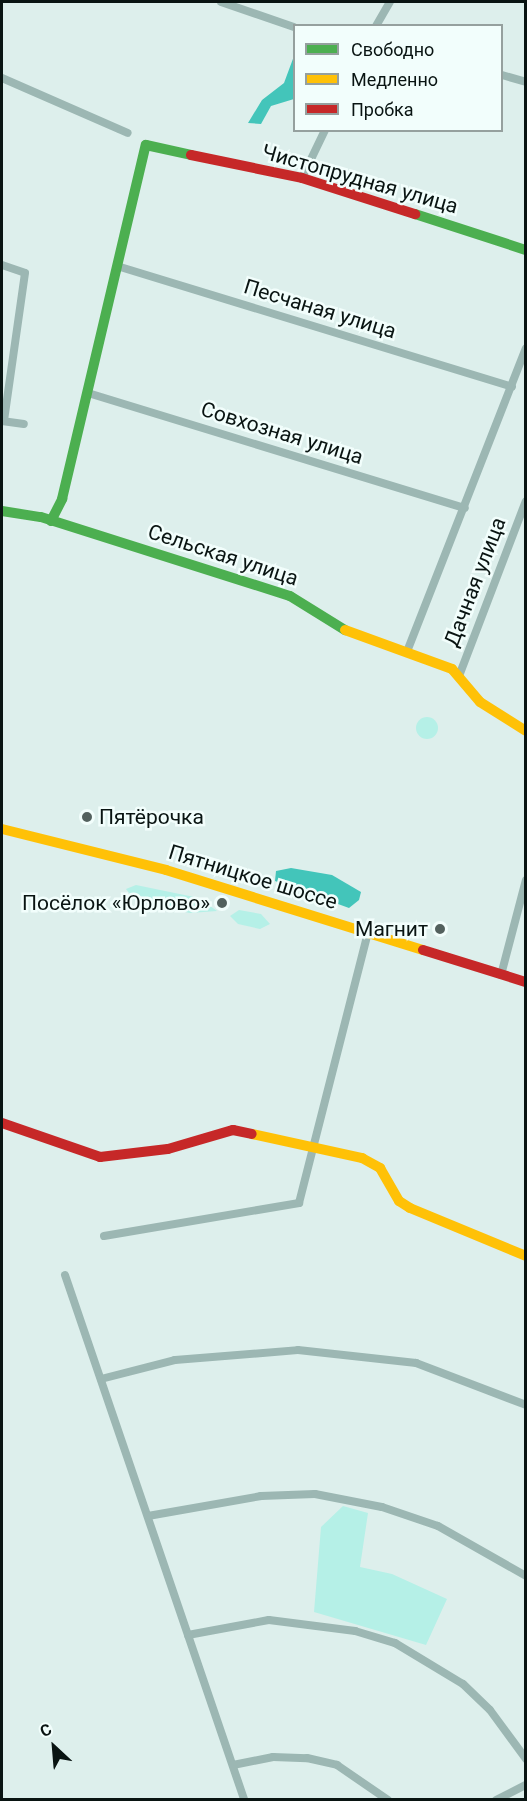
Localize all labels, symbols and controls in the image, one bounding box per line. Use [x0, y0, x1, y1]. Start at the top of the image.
legend [293, 24, 503, 132]
text: Свободно [351, 39, 434, 60]
text: Медленно [351, 69, 438, 90]
text: Пробка [351, 99, 414, 120]
street label: Чистопрудная улица [259, 139, 461, 219]
street label: Песчаная улица [241, 274, 399, 344]
street label: Совхозная улица [198, 396, 366, 470]
street label: Дачная улица [439, 514, 511, 650]
street label: Сельская улица [145, 519, 301, 591]
place label: Пятёрочка [99, 804, 204, 830]
marker: Пятёрочка [80, 810, 94, 824]
street label: Пятницкое шоссе [166, 839, 340, 915]
place label: Посёлок «Юрлово» [22, 890, 210, 916]
marker: Посёлок «Юрлово» [215, 896, 229, 910]
place label: Магнит [355, 916, 428, 942]
marker: Магнит [433, 922, 447, 936]
north arrow [24, 1717, 84, 1777]
text: С [37, 1720, 55, 1741]

